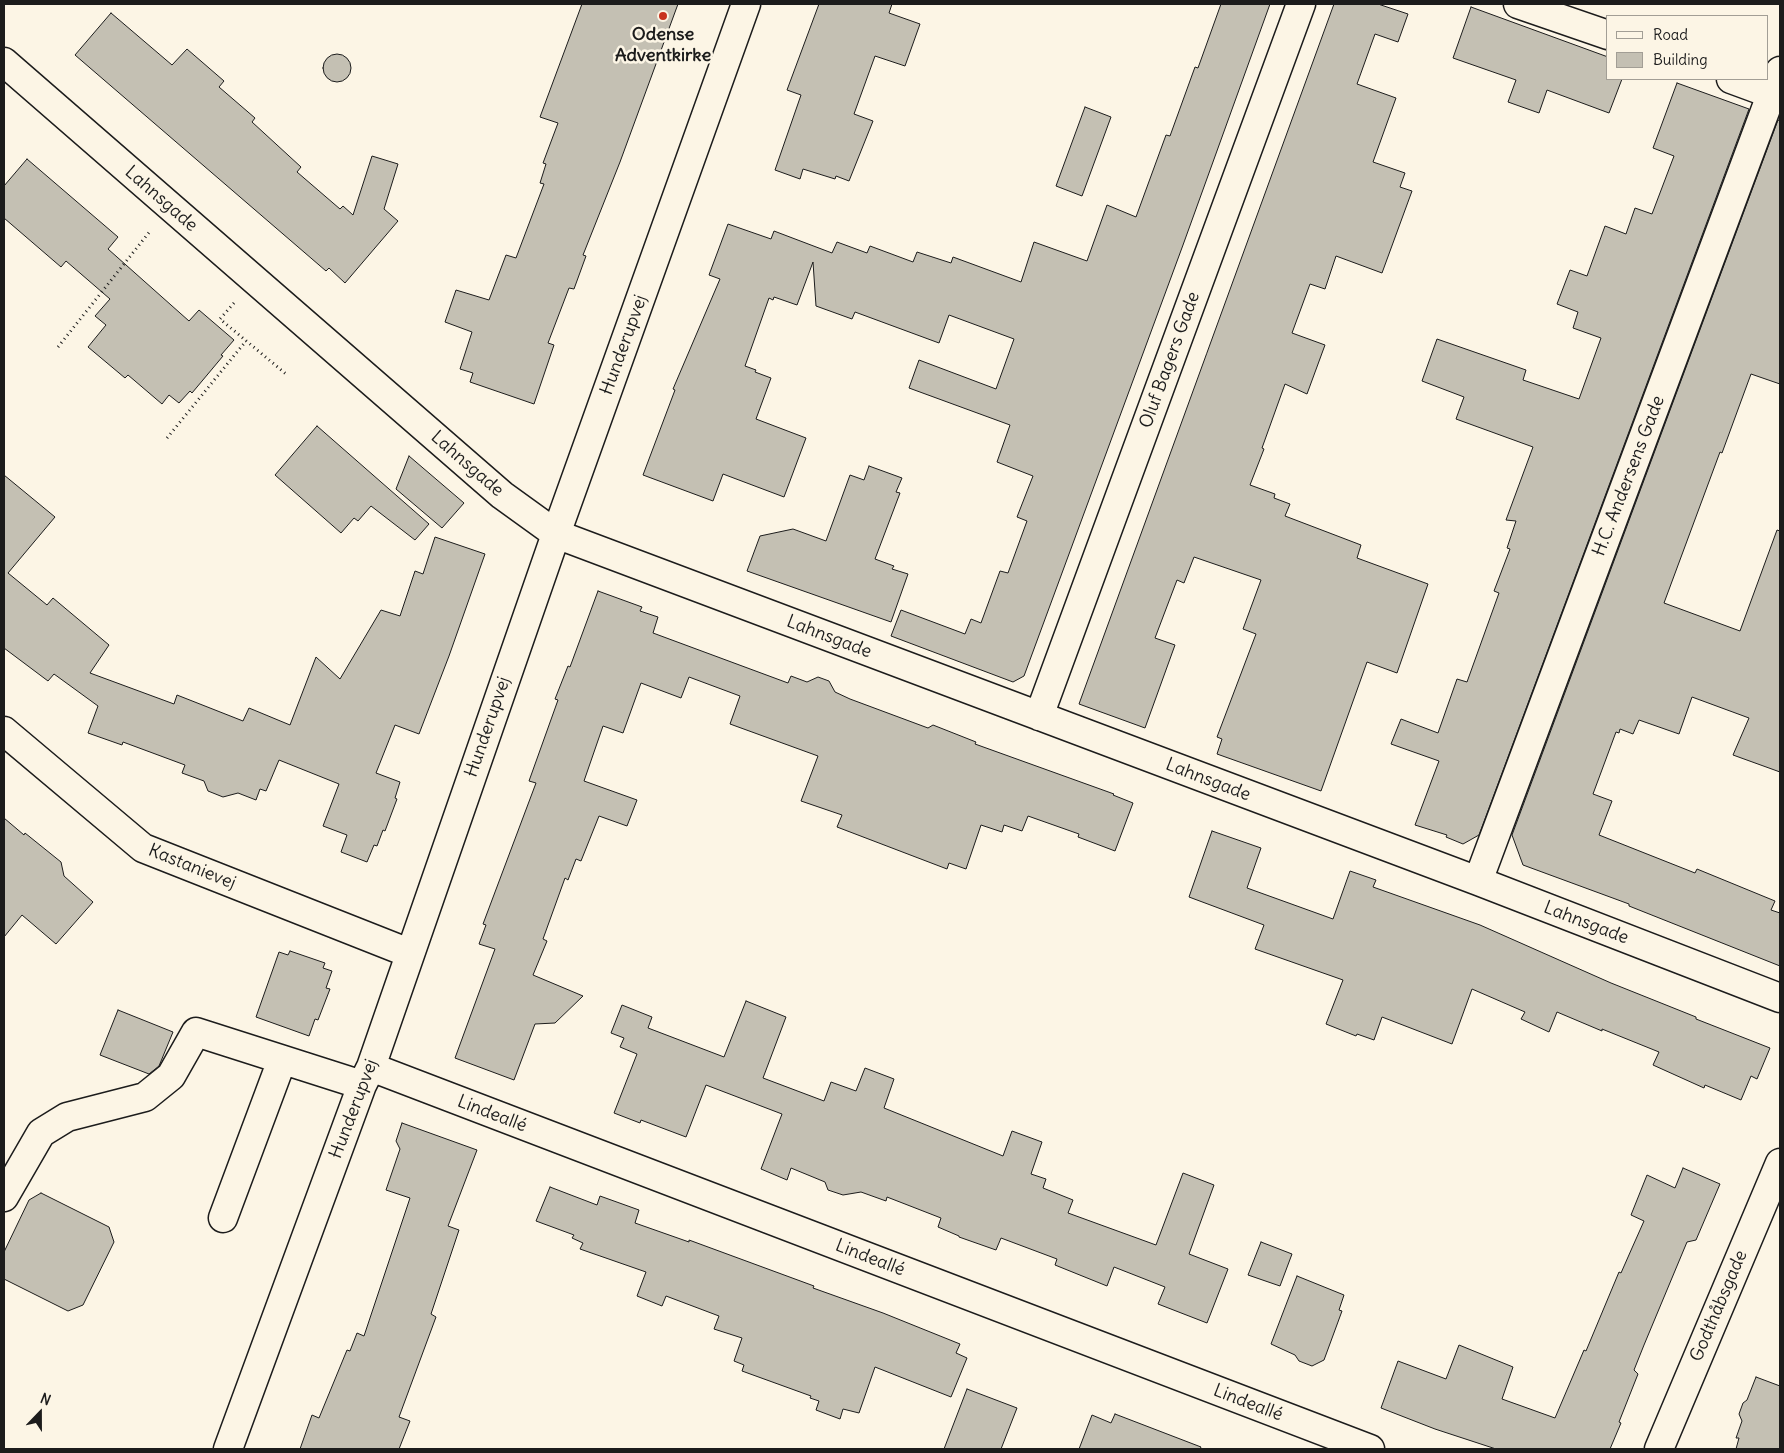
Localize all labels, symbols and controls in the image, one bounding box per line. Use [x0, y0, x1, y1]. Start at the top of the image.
marker: Odense Adventkirke [657, 10, 669, 22]
legend [1606, 15, 1769, 80]
place label: Odense Adventkirke [615, 24, 711, 66]
text: Road [1653, 25, 1688, 44]
text: Building [1653, 50, 1708, 69]
street label: Lahnsgade [120, 162, 202, 236]
street label: Oluf Bagers Gade [1135, 289, 1205, 431]
street label: Hunderupvej [596, 292, 652, 398]
street label: H.C. Andersens Gade [1588, 393, 1670, 559]
street label: Lahnsgade [426, 427, 508, 501]
street label: Lahnsgade [783, 611, 875, 663]
street label: Hunderupvej [461, 674, 515, 780]
street label: Lahnsgade [1162, 754, 1254, 806]
street label: Kastanievej [145, 840, 239, 894]
street label: Lahnsgade [1540, 897, 1632, 949]
street label: Hunderupvej [325, 1056, 383, 1162]
street label: Lindeallé [454, 1091, 530, 1137]
street label: Lindeallé [832, 1235, 908, 1281]
street label: Godthåbsgade [1686, 1247, 1752, 1365]
street label: Lindeallé [1210, 1380, 1286, 1426]
north arrow [15, 1388, 65, 1438]
text: N [38, 1389, 53, 1409]

